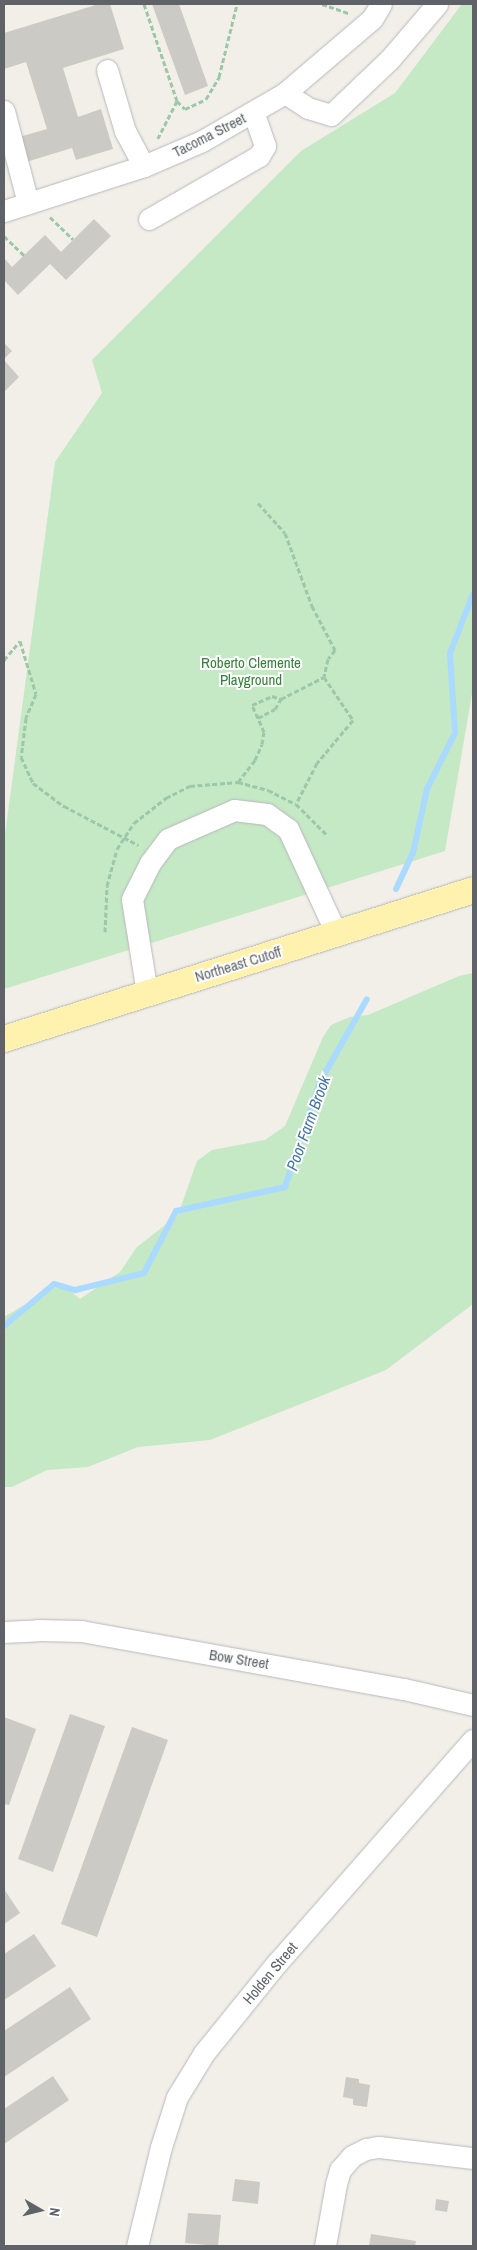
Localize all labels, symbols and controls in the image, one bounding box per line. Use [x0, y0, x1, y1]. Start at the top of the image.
street label: Tacoma Street [169, 109, 249, 161]
park label: Roberto Clemente Playground [201, 653, 301, 688]
street label: Northeast Cutoff [193, 942, 283, 986]
water label: Poor Farm Brook [282, 1073, 334, 1173]
street label: Bow Street [208, 1645, 270, 1673]
street label: Holden Street [239, 1938, 301, 2008]
north arrow [15, 2185, 65, 2235]
text: N [45, 2207, 64, 2217]

